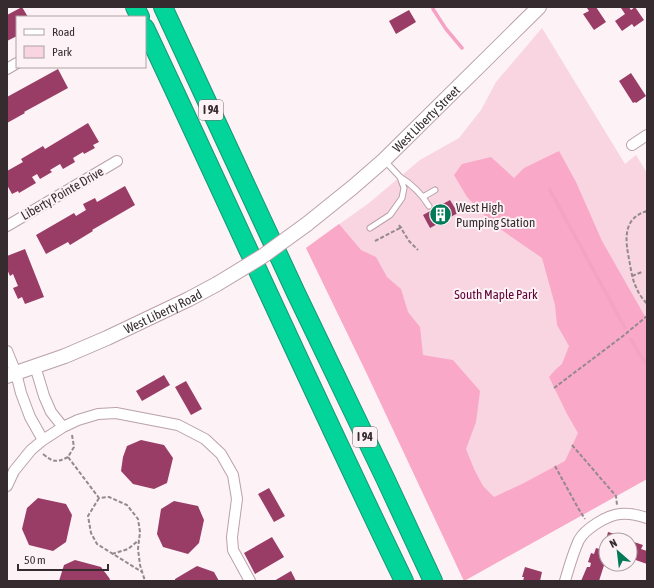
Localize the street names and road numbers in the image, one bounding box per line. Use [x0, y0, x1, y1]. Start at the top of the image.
street label: West Liberty Street [390, 82, 463, 155]
road number: I 94 [199, 100, 223, 120]
street label: Liberty Pointe Drive [18, 164, 106, 223]
street label: West Liberty Road [122, 286, 205, 337]
road number: I 94 [353, 427, 377, 447]

